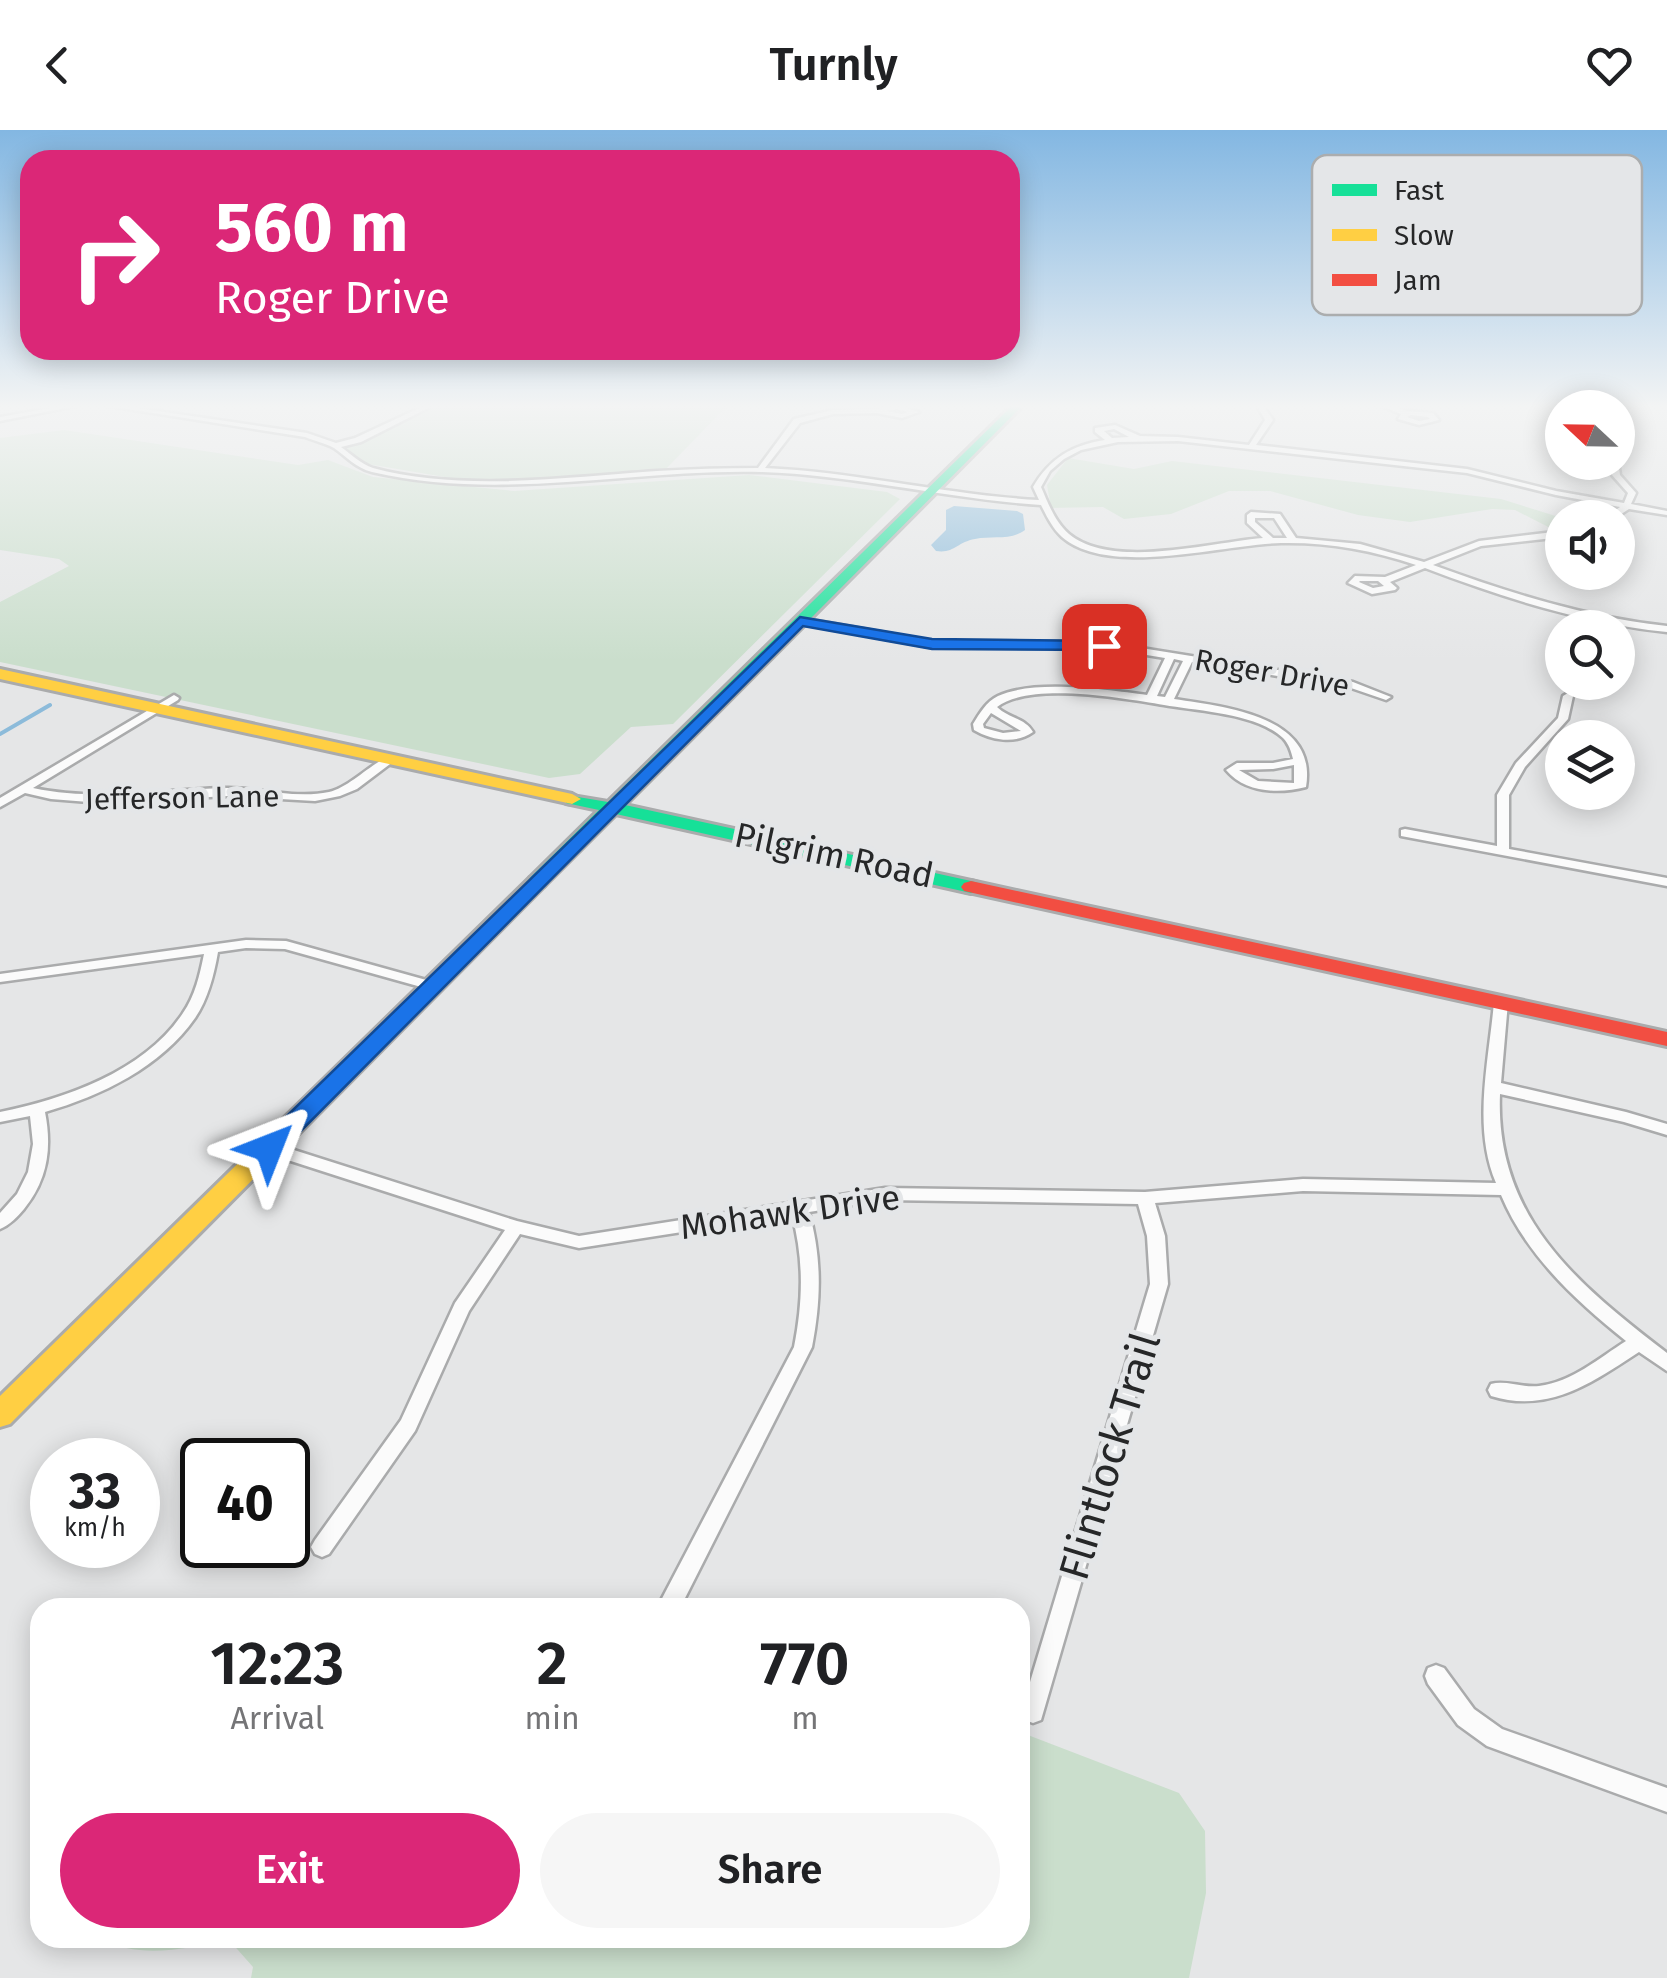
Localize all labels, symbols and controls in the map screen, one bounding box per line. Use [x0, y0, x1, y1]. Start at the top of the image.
icon: back [30, 38, 85, 93]
text: Turnly [770, 38, 897, 92]
icon: heart [1582, 38, 1637, 93]
legend [1312, 155, 1642, 315]
text: Fast [1394, 174, 1445, 207]
text: 560 m [215, 186, 409, 270]
icon: right [50, 190, 180, 320]
text: Slow [1394, 219, 1454, 252]
text: Jam [1394, 264, 1442, 297]
text: Roger Drive [215, 271, 450, 325]
north arrow [1545, 390, 1635, 480]
map controls [1545, 390, 1635, 810]
button: sound [1545, 500, 1635, 590]
pin [1062, 604, 1147, 689]
button: search [1545, 610, 1635, 700]
icon: arrive [1077, 619, 1132, 674]
street label: Roger Drive [1192, 642, 1352, 704]
button: layers [1545, 720, 1635, 810]
street label: Jefferson Lane [84, 778, 280, 818]
street label: Pilgrim Road [731, 813, 937, 897]
position arrow [217, 1096, 321, 1200]
street label: Mohawk Drive [677, 1176, 903, 1248]
street label: Flintlock Trail [1049, 1327, 1171, 1586]
speed limit sign: 40 [180, 1438, 310, 1568]
text: 33 [69, 1461, 121, 1521]
text: km/h [64, 1513, 126, 1543]
text: 12:23 [210, 1628, 344, 1700]
text: 2 [537, 1628, 568, 1700]
text: 770 [760, 1628, 850, 1700]
text: Arrival [230, 1699, 324, 1737]
text: min [525, 1699, 580, 1737]
text: m [791, 1699, 819, 1737]
button: Exit [60, 1813, 520, 1928]
button: Share [540, 1813, 1000, 1928]

